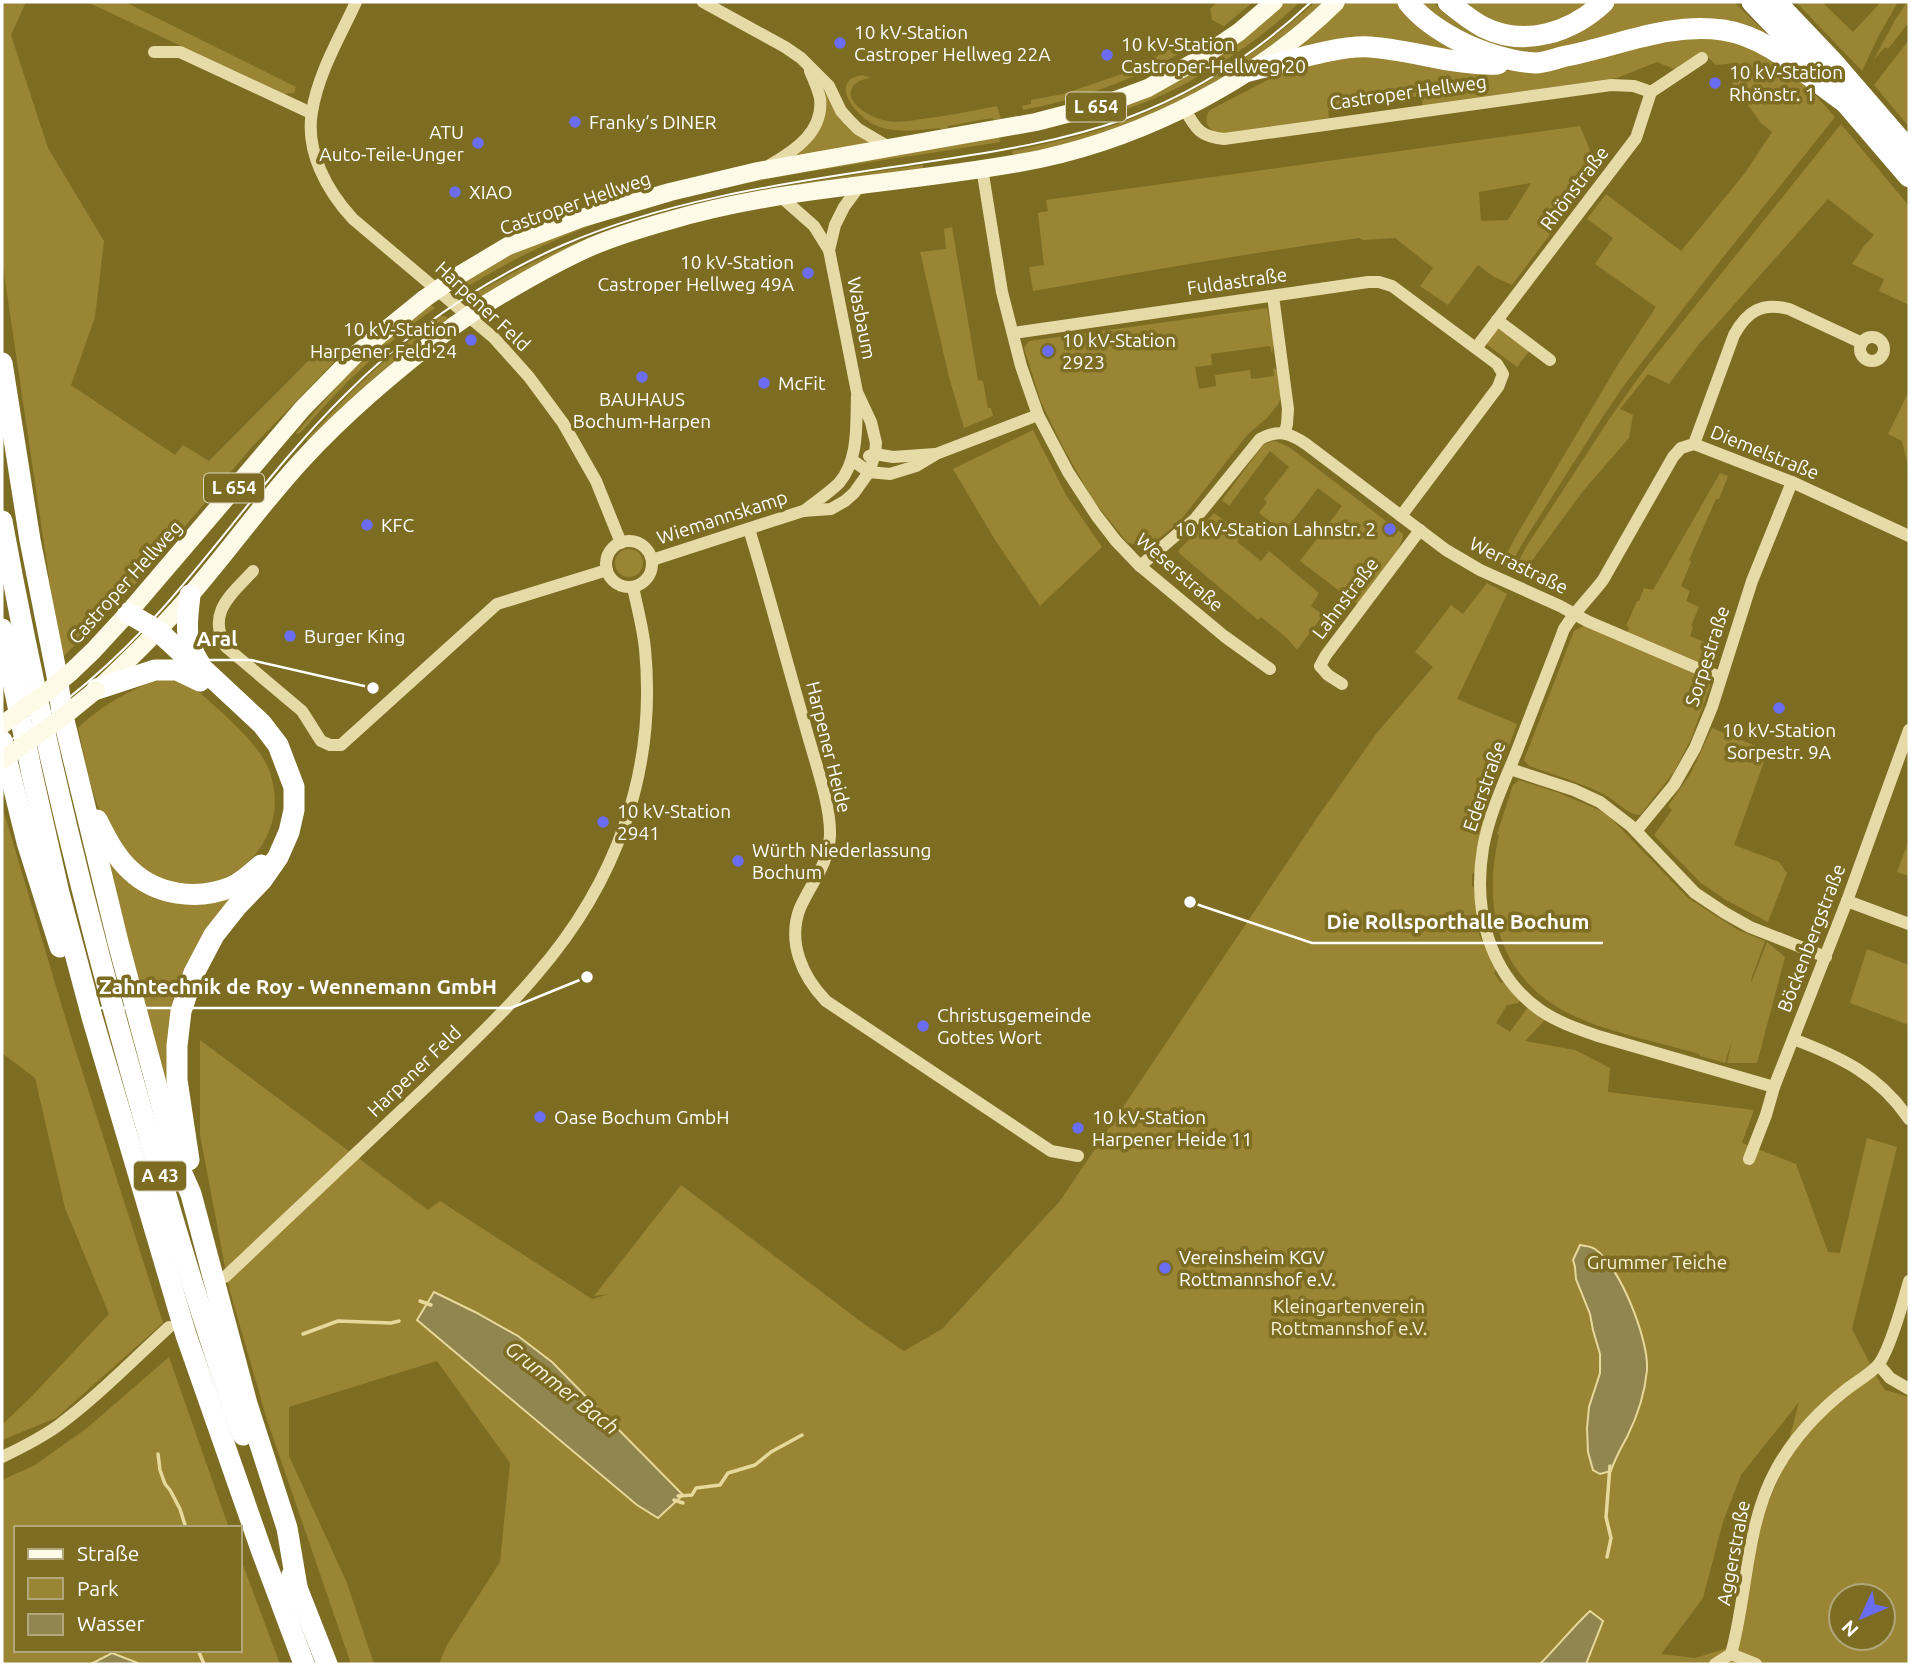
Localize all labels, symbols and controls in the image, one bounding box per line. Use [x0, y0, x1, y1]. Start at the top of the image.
place label: 10 kV-Station Castroper Hellweg 22A [854, 21, 1051, 65]
place label: 10 kV-Station Castroper-Hellweg 20 [1121, 33, 1306, 77]
marker: 10 kV-Station Castroper Hellweg 22A [832, 35, 848, 51]
marker: 10 kV-Station Castroper-Hellweg 20 [1099, 47, 1115, 63]
place label: 10 kV-Station Rhönstr. 1 [1729, 61, 1843, 105]
street label: Castroper Hellweg [1328, 70, 1488, 114]
marker: 10 kV-Station Rhönstr. 1 [1707, 75, 1723, 91]
road number: L 654 [1066, 92, 1126, 122]
place label: Franky’s DINER [589, 111, 717, 133]
marker: Franky’s DINER [567, 114, 583, 130]
place label: ATU Auto-Teile-Unger [319, 121, 464, 165]
marker: ATU Auto-Teile-Unger [470, 135, 486, 151]
street label: Rhönstraße [1535, 142, 1613, 234]
street label: Castroper Hellweg [497, 167, 653, 239]
place label: XIAO [469, 181, 512, 203]
marker: XIAO [447, 184, 463, 200]
place label: 10 kV-Station Castroper Hellweg 49A [597, 251, 795, 295]
street label: Harpener Feld [431, 257, 535, 355]
street label: Fuldastraße [1185, 263, 1289, 299]
marker: 10 kV-Station Castroper Hellweg 49A [800, 265, 816, 281]
street label: Wasbaum [843, 275, 881, 361]
place label: 10 kV-Station Harpener Feld 24 [310, 318, 457, 362]
place label: 10 kV-Station 2923 [1062, 329, 1176, 373]
marker: 10 kV-Station Harpener Feld 24 [463, 332, 479, 348]
marker: 10 kV-Station 2923 [1040, 343, 1056, 359]
marker: BAUHAUS Bochum-Harpen [634, 369, 650, 385]
place label: McFit [778, 372, 826, 394]
marker: McFit [756, 375, 772, 391]
place label: BAUHAUS Bochum-Harpen [573, 388, 711, 432]
street label: Diemelstraße [1708, 420, 1822, 484]
road number: L 654 [204, 474, 264, 502]
street label: Wiemannskamp [654, 486, 790, 548]
place label: KFC [381, 514, 415, 536]
street label: Castroper Hellweg [64, 516, 186, 648]
marker: KFC [359, 517, 375, 533]
place label: 10 kV-Station Lahnstr. 2 [1175, 518, 1376, 540]
marker: 10 kV-Station Lahnstr. 2 [1382, 521, 1398, 537]
street label: Weserstraße [1132, 528, 1228, 616]
street label: Werrastraße [1466, 532, 1572, 598]
street label: Lahnstraße [1307, 553, 1383, 643]
street label: Sorpestraße [1680, 603, 1734, 709]
callout: Aral [182, 618, 251, 660]
place label: Burger King [304, 625, 405, 647]
text: Aral [197, 626, 238, 650]
marker: Burger King [282, 628, 298, 644]
street label: Harpener Heide [802, 679, 856, 815]
marker: 10 kV-Station Sorpestr. 9A [1771, 700, 1787, 716]
place label: 10 kV-Station Sorpestr. 9A [1722, 719, 1836, 763]
street label: Ederstraße [1458, 738, 1510, 834]
place label: 10 kV-Station 2941 [617, 800, 731, 844]
marker: 10 kV-Station 2941 [595, 814, 611, 830]
place label: Würth Niederlassung Bochum [752, 839, 931, 883]
marker: Würth Niederlassung Bochum [730, 853, 746, 869]
street label: Böckenbergstraße [1773, 861, 1849, 1015]
callout: Die Rollsporthalle Bochum [1312, 901, 1603, 943]
text: Die Rollsporthalle Bochum [1327, 909, 1589, 933]
callout: Zahntechnik de Roy - Wennemann GmbH [85, 966, 511, 1008]
text: Zahntechnik de Roy - Wennemann GmbH [99, 974, 497, 998]
place label: Christusgemeinde Gottes Wort [937, 1004, 1092, 1048]
marker: Christusgemeinde Gottes Wort [915, 1018, 931, 1034]
street label: Harpener Feld [363, 1021, 465, 1121]
place label: Oase Bochum GmbH [554, 1106, 729, 1128]
place label: 10 kV-Station Harpener Heide 11 [1092, 1106, 1252, 1150]
marker: Oase Bochum GmbH [532, 1109, 548, 1125]
marker: 10 kV-Station Harpener Heide 11 [1070, 1120, 1086, 1136]
road number: A 43 [134, 1162, 186, 1190]
place label: Vereinsheim KGV Rottmannshof e.V. [1179, 1246, 1336, 1290]
park label: Grummer Teiche [1587, 1251, 1727, 1273]
marker: Vereinsheim KGV Rottmannshof e.V. [1157, 1260, 1173, 1276]
park label: Kleingartenverein Rottmannshof e.V. [1271, 1295, 1427, 1339]
water label: Grummer Bach [501, 1335, 624, 1439]
street label: Aggerstraße [1712, 1499, 1754, 1607]
legend [14, 1526, 242, 1652]
text: Straße [77, 1541, 139, 1565]
text: Park [77, 1576, 119, 1600]
north arrow [1827, 1582, 1897, 1652]
text: Wasser [77, 1611, 145, 1635]
text: N [1837, 1616, 1863, 1642]

